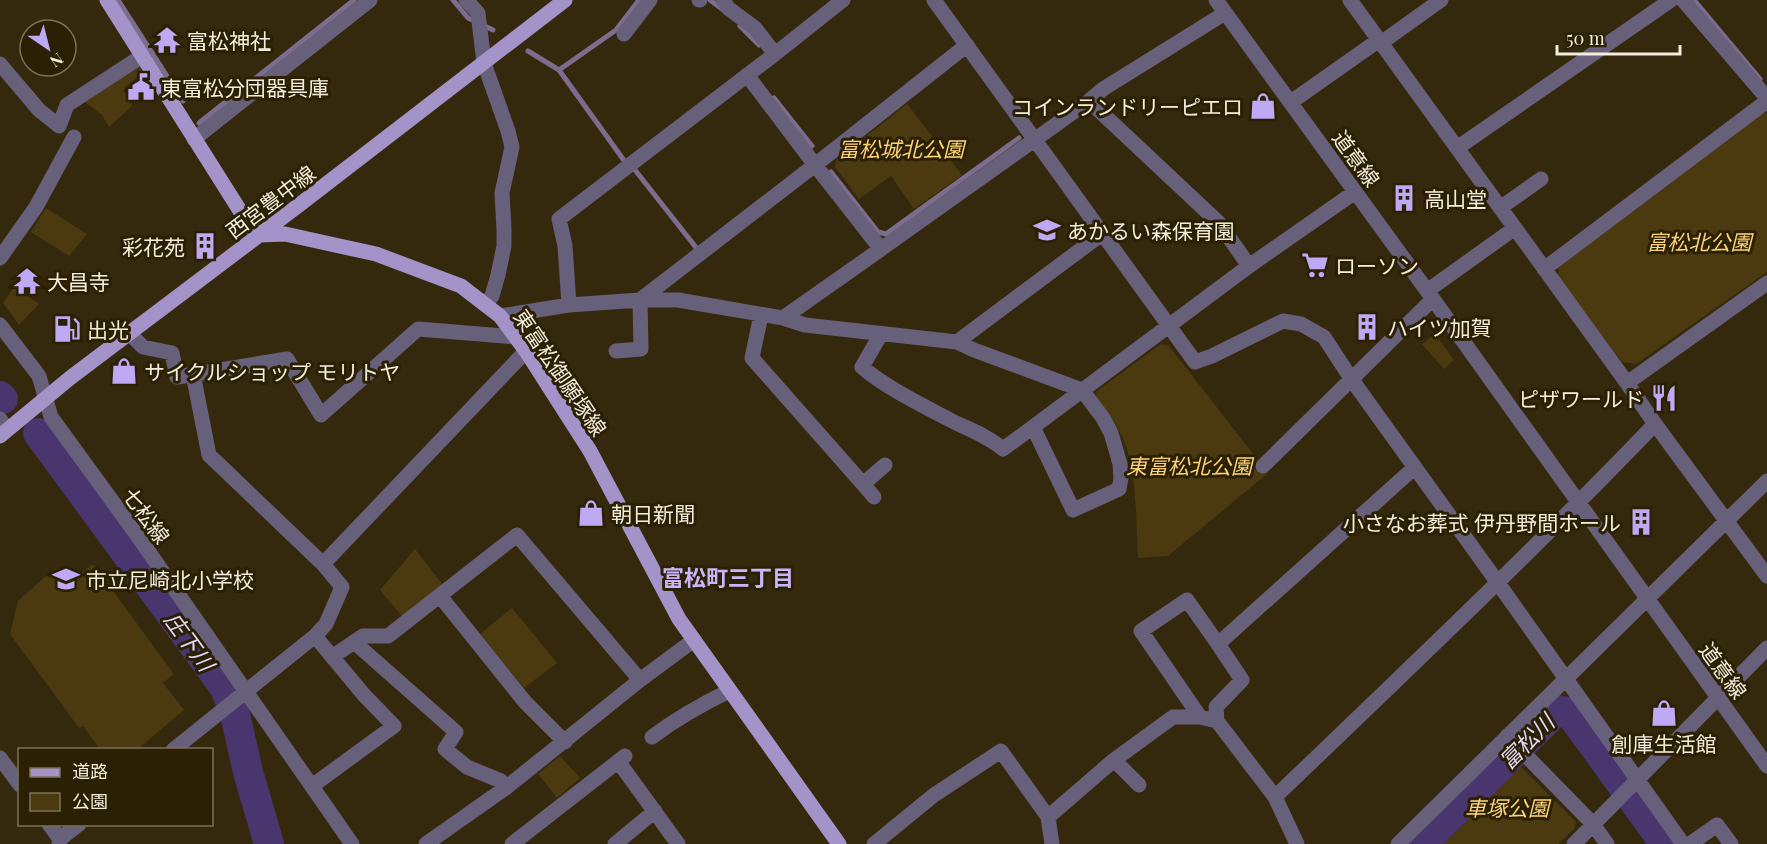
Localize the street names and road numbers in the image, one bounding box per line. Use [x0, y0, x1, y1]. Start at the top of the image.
street label: 道意線 [1327, 124, 1387, 192]
street label: 西宮豊中線 [220, 158, 320, 244]
street label: 東富松御願塚線 [508, 303, 614, 441]
street label: 七松線 [117, 481, 177, 549]
street label: 道意線 [1694, 636, 1754, 704]

